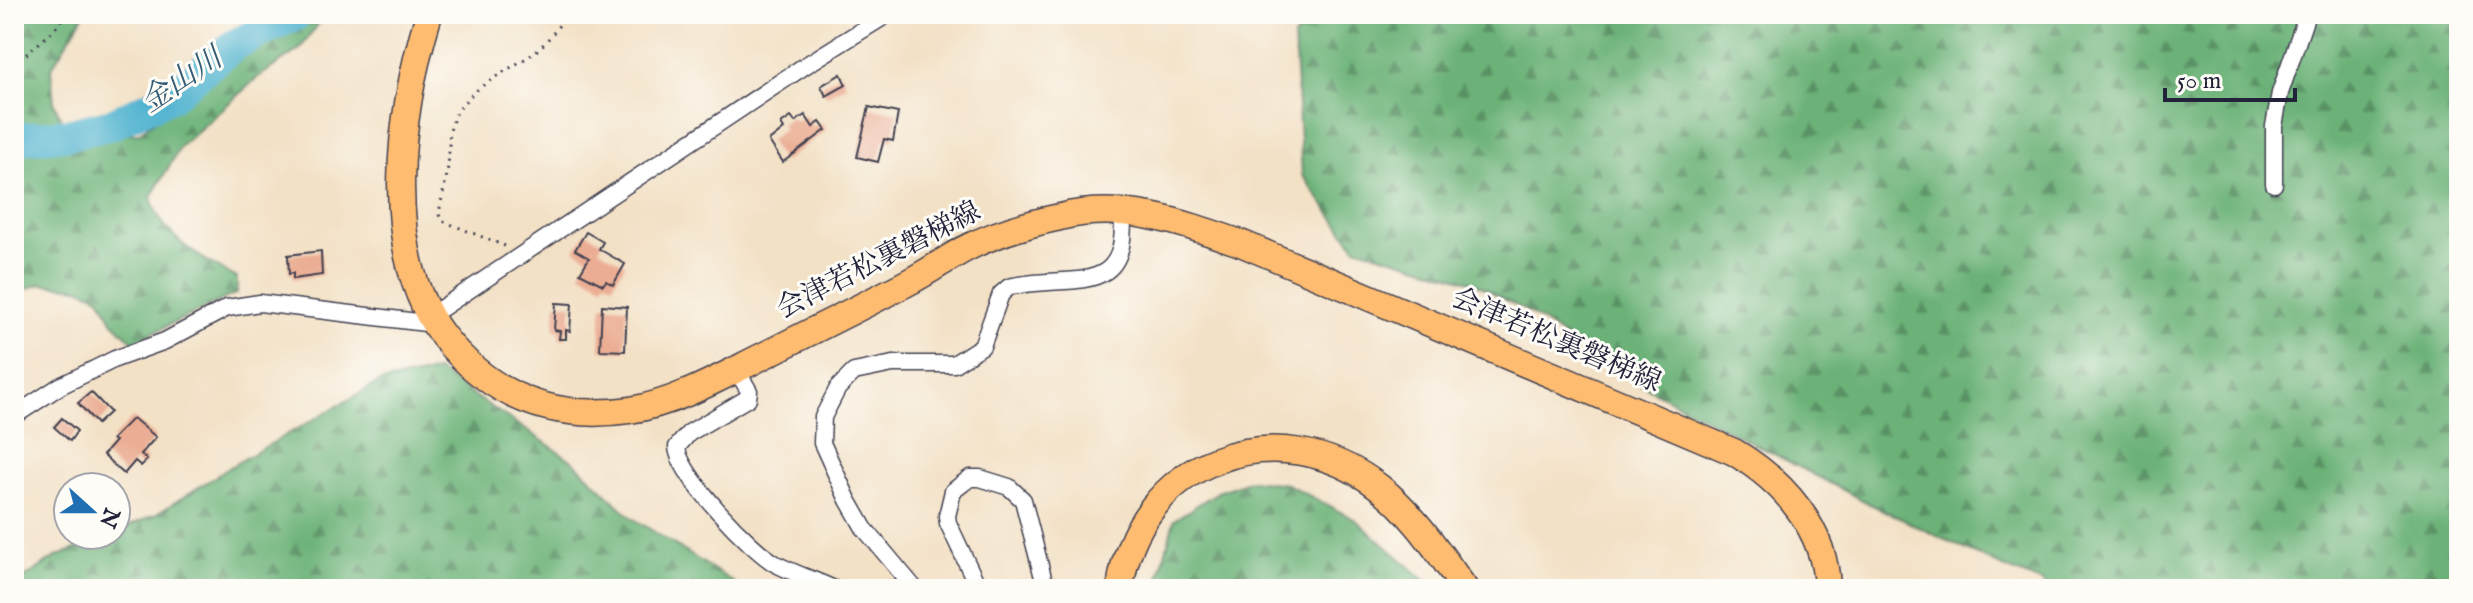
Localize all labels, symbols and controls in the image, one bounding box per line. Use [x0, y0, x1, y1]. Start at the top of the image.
water label: 金山川 [134, 38, 232, 122]
scale bar [2165, 52, 2295, 102]
text: 50 m [2177, 66, 2221, 97]
street label: 会津若松裏磐梯線 [771, 195, 987, 327]
street label: 会津若松裏磐梯線 [1446, 281, 1666, 401]
north arrow [52, 471, 132, 551]
text: N [92, 503, 126, 531]

